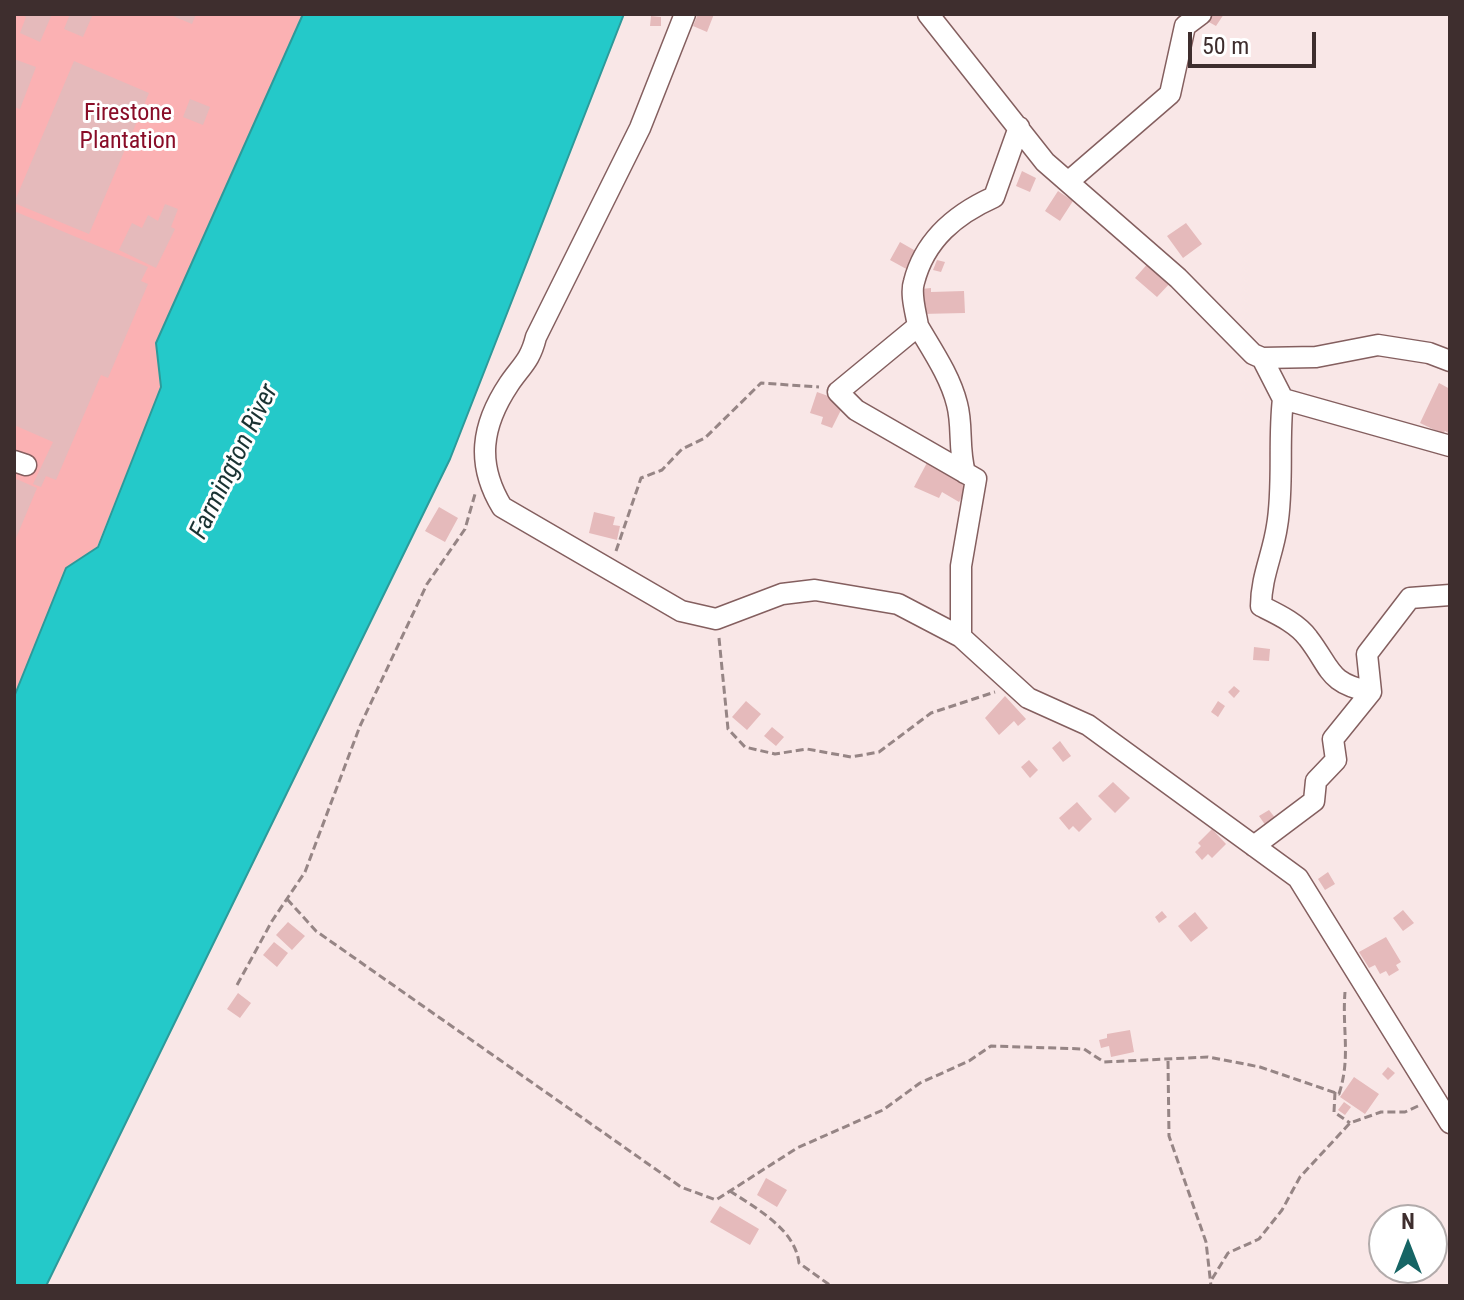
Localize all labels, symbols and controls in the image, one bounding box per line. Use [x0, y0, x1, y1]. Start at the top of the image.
scale bar [1192, 16, 1320, 66]
text: 50 m [1202, 32, 1249, 60]
park label: Firestone Plantation [80, 100, 176, 156]
water label: Farmington River [184, 380, 286, 544]
north arrow [1368, 1204, 1448, 1284]
text: N [1401, 1209, 1415, 1234]

